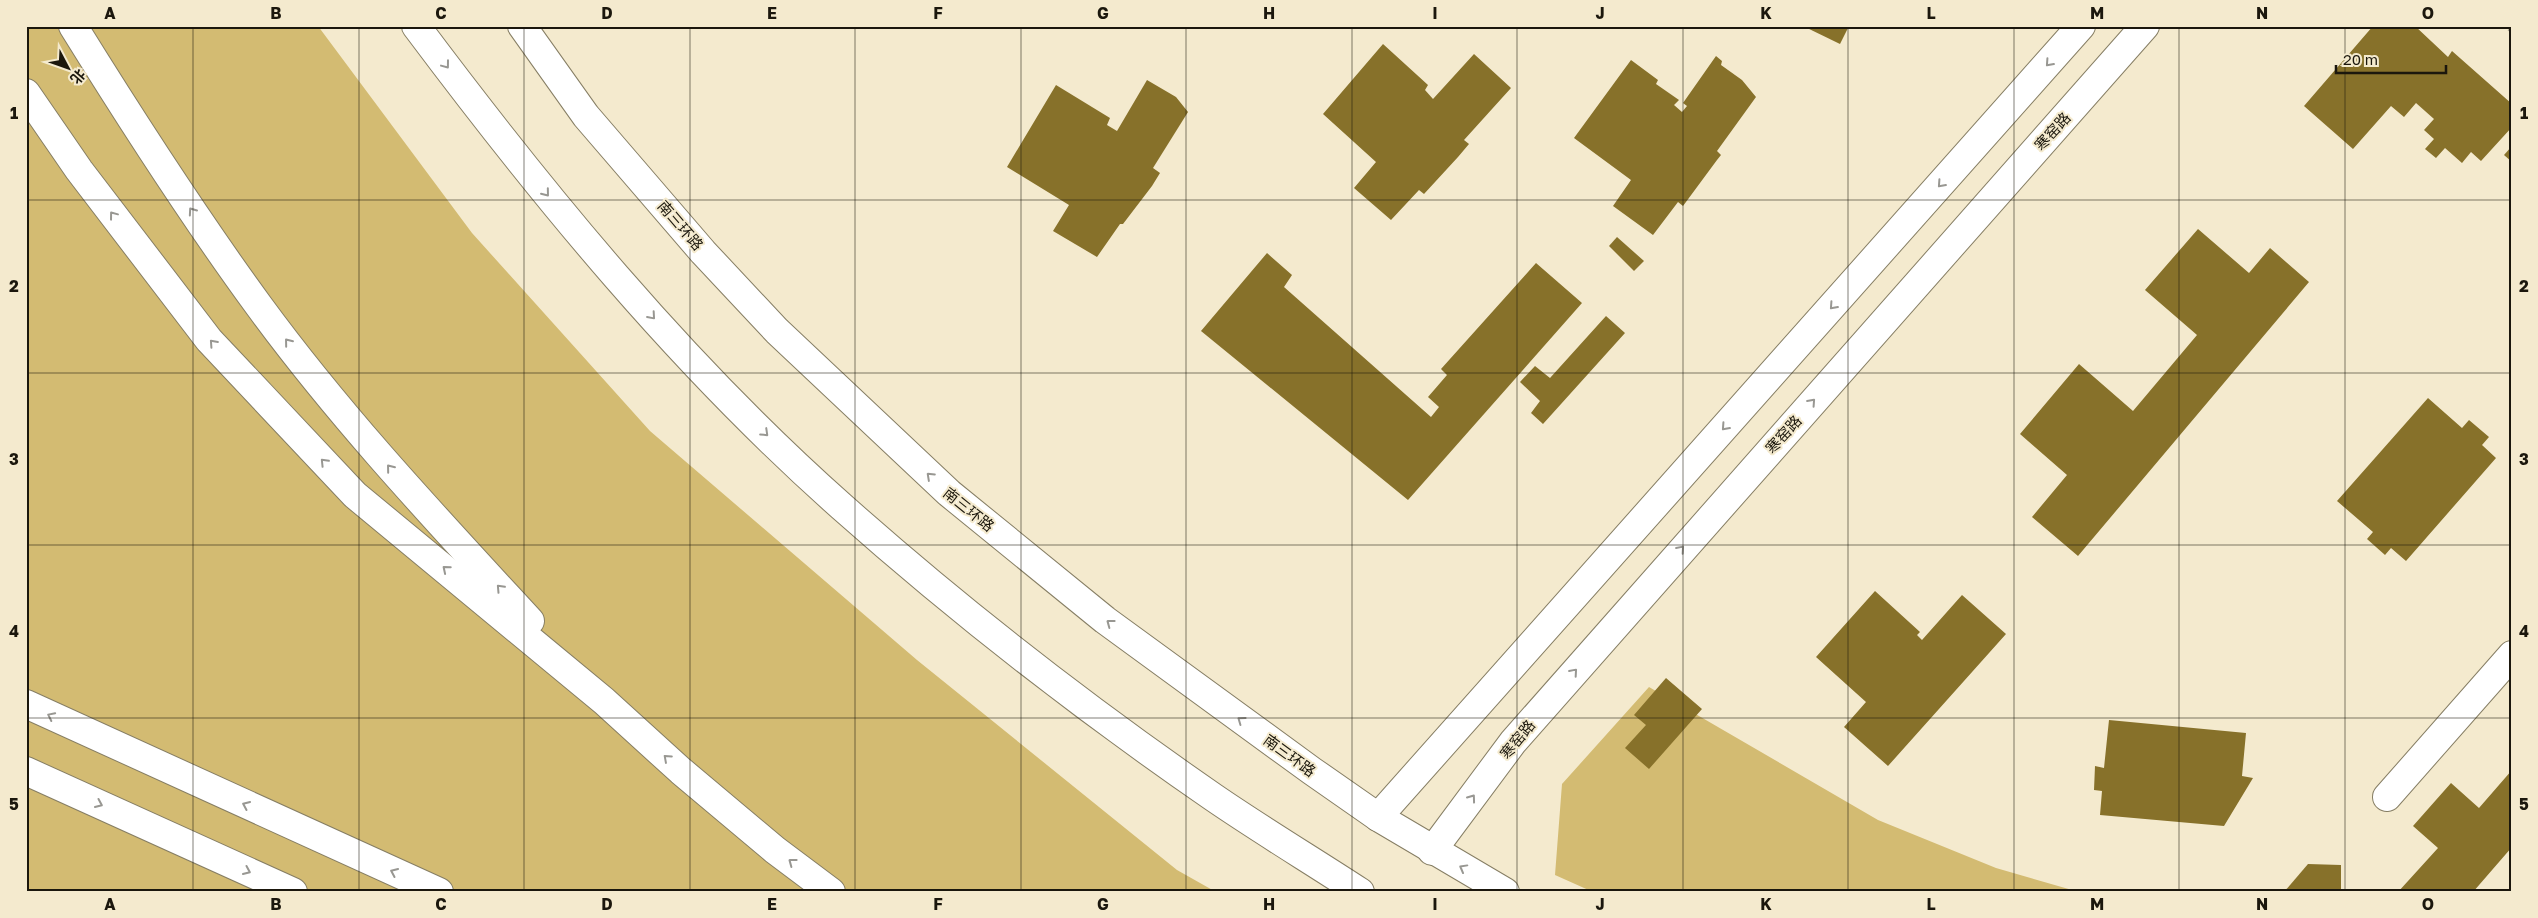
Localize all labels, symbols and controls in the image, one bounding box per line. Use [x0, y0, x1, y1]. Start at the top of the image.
text: A [104, 3, 116, 23]
text: B [270, 3, 282, 23]
text: C [435, 3, 447, 23]
text: D [601, 3, 613, 23]
text: E [767, 3, 777, 23]
text: F [933, 3, 943, 23]
text: G [1097, 3, 1109, 23]
text: H [1263, 3, 1275, 23]
text: I [1432, 3, 1438, 23]
text: J [1595, 3, 1605, 23]
text: K [1760, 3, 1772, 23]
text: L [1926, 3, 1936, 23]
text: M [2090, 3, 2104, 23]
text: N [2256, 3, 2268, 23]
text: O [2422, 3, 2434, 23]
north arrow [42, 42, 92, 92]
scale bar [2336, 42, 2446, 74]
text: 20 m [2343, 50, 2378, 68]
one-way arrow [2046, 57, 2055, 66]
one-way arrow [440, 59, 448, 68]
text: 北 [67, 66, 89, 88]
text: 1 [10, 103, 18, 123]
text: 1 [2520, 103, 2528, 123]
street label: 寒窑路 [2030, 108, 2074, 154]
one-way arrow [1938, 179, 1947, 188]
one-way arrow [541, 187, 550, 196]
street label: 南三环路 [655, 196, 707, 254]
one-way arrow [189, 207, 198, 216]
one-way arrow [110, 211, 119, 221]
text: 2 [9, 276, 19, 296]
text: 2 [2519, 276, 2529, 296]
one-way arrow [1830, 300, 1839, 309]
one-way arrow [646, 311, 655, 320]
one-way arrow [285, 339, 293, 348]
one-way arrow [209, 340, 218, 349]
one-way arrow [1806, 398, 1815, 407]
street label: 寒窑路 [1761, 411, 1805, 457]
one-way arrow [1722, 422, 1731, 431]
one-way arrow [759, 427, 768, 436]
text: 3 [9, 449, 19, 469]
text: 3 [2519, 449, 2529, 469]
one-way arrow [321, 458, 330, 467]
one-way arrow [387, 465, 396, 474]
one-way arrow [927, 473, 936, 482]
street label: 南三环路 [940, 483, 998, 535]
one-way arrow [1675, 546, 1684, 555]
one-way arrow [442, 566, 451, 575]
one-way arrow [497, 585, 506, 594]
one-way arrow [1106, 620, 1116, 629]
text: 4 [9, 621, 19, 641]
text: 4 [2519, 621, 2529, 641]
one-way arrow [1568, 668, 1577, 677]
one-way arrow [47, 712, 56, 722]
street label: 寒窑路 [1496, 716, 1538, 762]
one-way arrow [1238, 717, 1247, 725]
street label: 南三环路 [1260, 730, 1320, 780]
one-way arrow [664, 755, 673, 764]
text: 5 [9, 794, 19, 814]
text: 5 [2519, 794, 2529, 814]
one-way arrow [1466, 795, 1474, 804]
one-way arrow [94, 798, 103, 809]
one-way arrow [242, 801, 251, 811]
one-way arrow [789, 860, 798, 868]
one-way arrow [1459, 864, 1468, 874]
one-way arrow [242, 865, 251, 875]
one-way arrow [390, 867, 399, 878]
text: A [104, 894, 116, 914]
text: B [270, 894, 282, 914]
text: C [435, 894, 447, 914]
text: D [601, 894, 613, 914]
text: E [767, 894, 777, 914]
text: F [933, 894, 943, 914]
text: G [1097, 894, 1109, 914]
text: H [1263, 894, 1275, 914]
text: I [1432, 894, 1438, 914]
text: J [1595, 894, 1605, 914]
text: K [1760, 894, 1772, 914]
text: L [1926, 894, 1936, 914]
text: M [2090, 894, 2104, 914]
text: N [2256, 894, 2268, 914]
text: O [2422, 894, 2434, 914]

